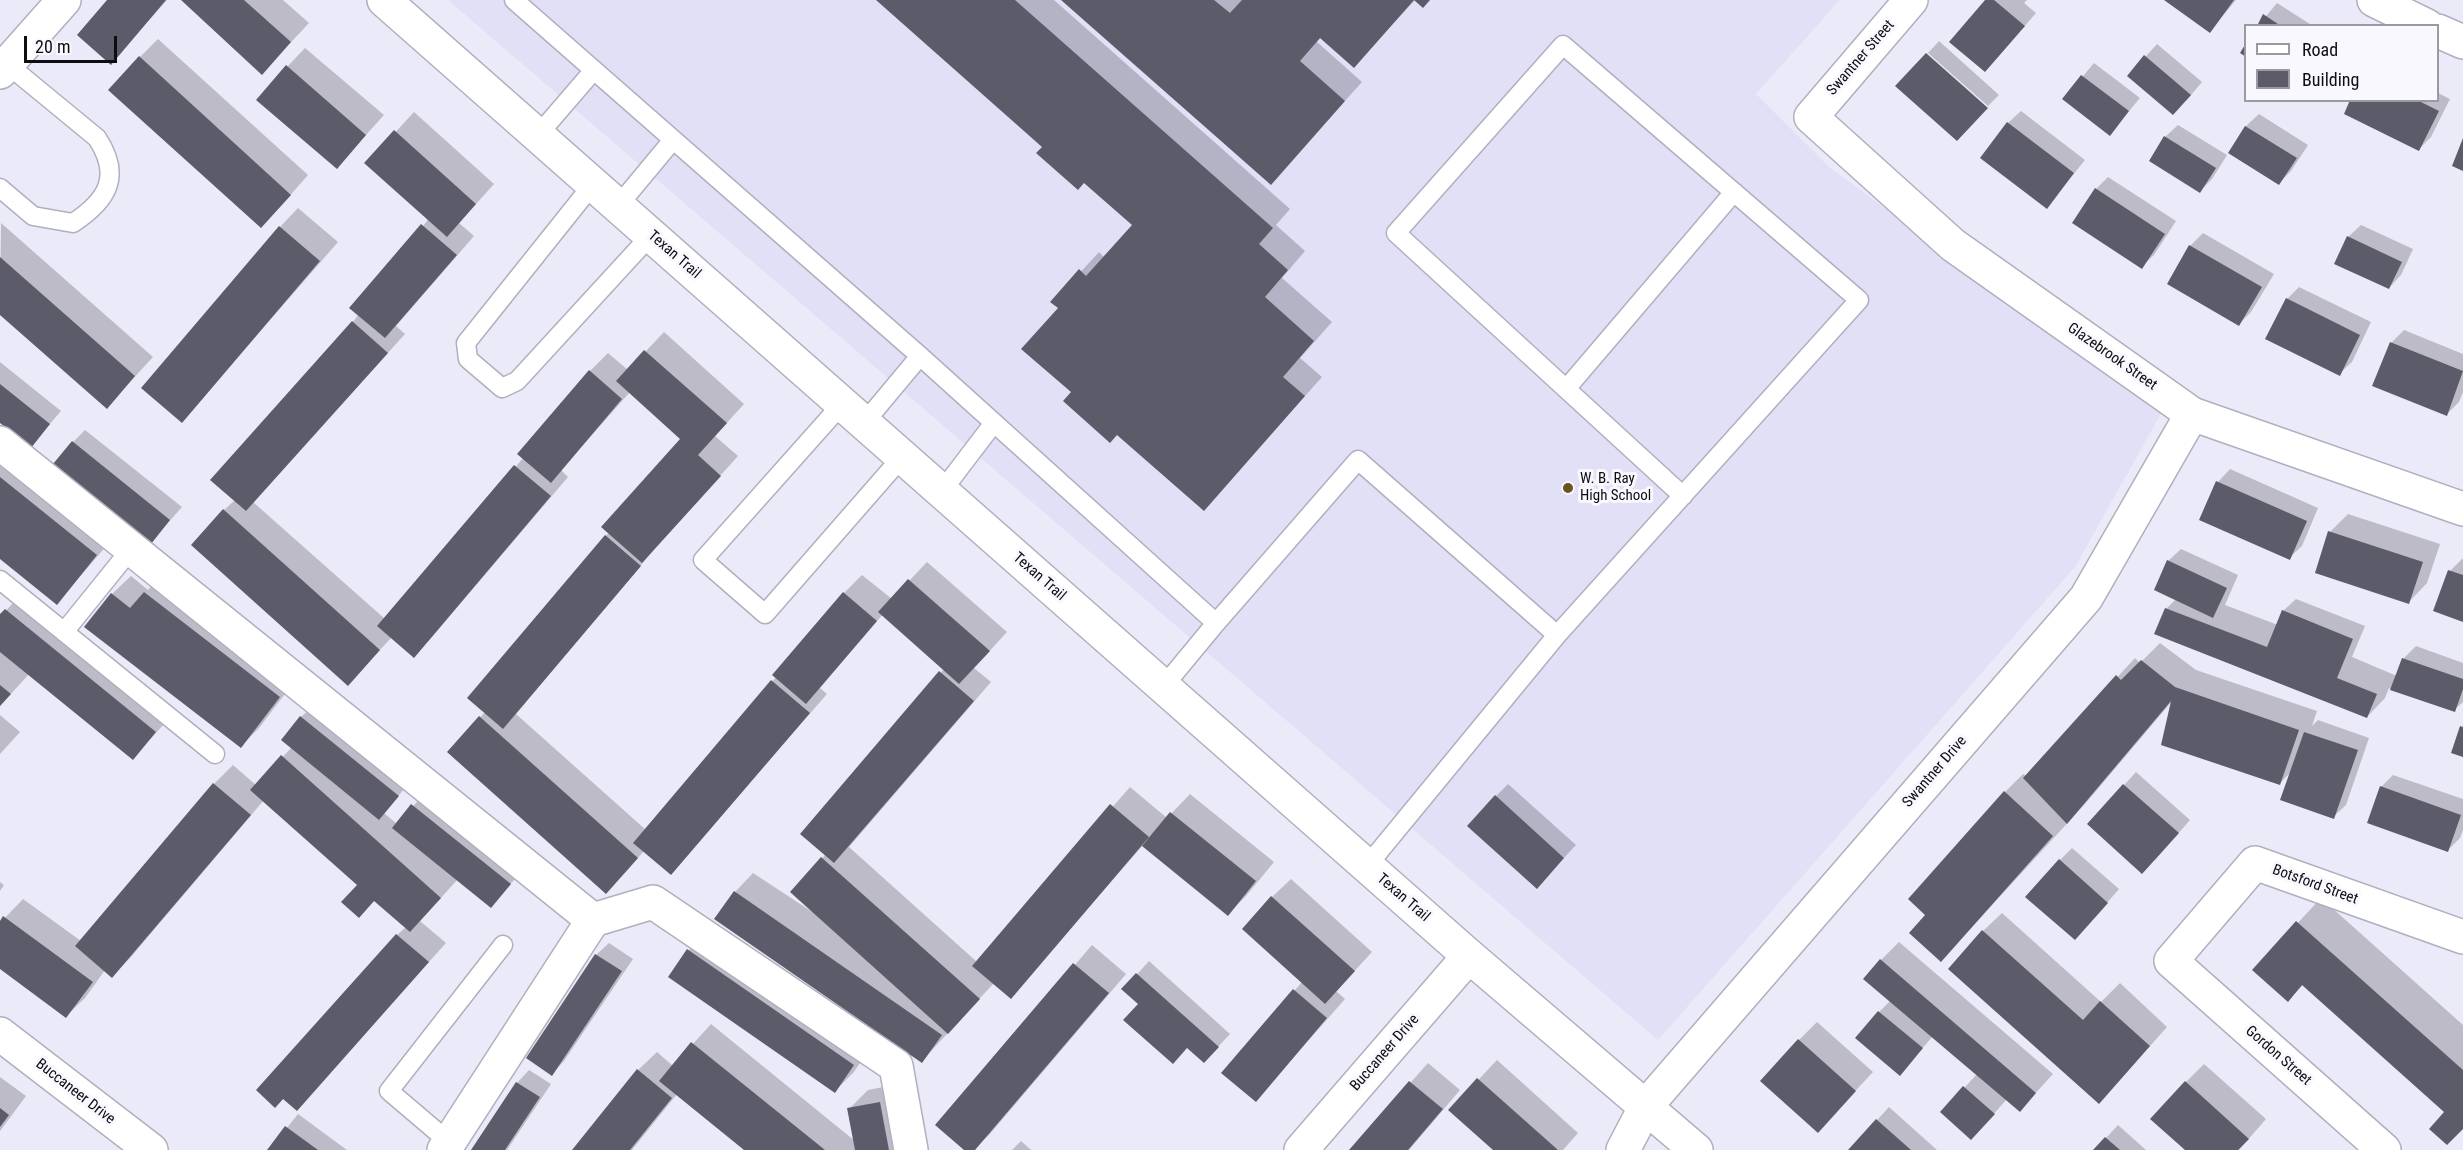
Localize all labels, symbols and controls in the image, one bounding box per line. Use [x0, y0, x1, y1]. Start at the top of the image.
street label: Swantner Street [1823, 17, 1899, 99]
scale bar [27, 24, 120, 62]
legend [2244, 24, 2439, 102]
text: 20 m [35, 36, 70, 57]
text: Road [2302, 39, 2338, 60]
text: Building [2302, 69, 2359, 90]
street label: Texan Trail [644, 227, 704, 283]
street label: Glazebrook Street [2064, 319, 2160, 395]
place label: W. B. Ray High School [1580, 470, 1651, 505]
marker: W. B. Ray High School [1561, 481, 1575, 495]
street label: Texan Trail [1009, 549, 1069, 605]
street label: Swantner Drive [1899, 733, 1971, 811]
street label: Botsford Street [2270, 861, 2360, 909]
street label: Texan Trail [1373, 870, 1433, 926]
street label: Buccaneer Drive [1347, 1011, 1423, 1095]
street label: Gordon Street [2241, 1022, 2315, 1090]
street label: Buccaneer Drive [32, 1055, 118, 1129]

